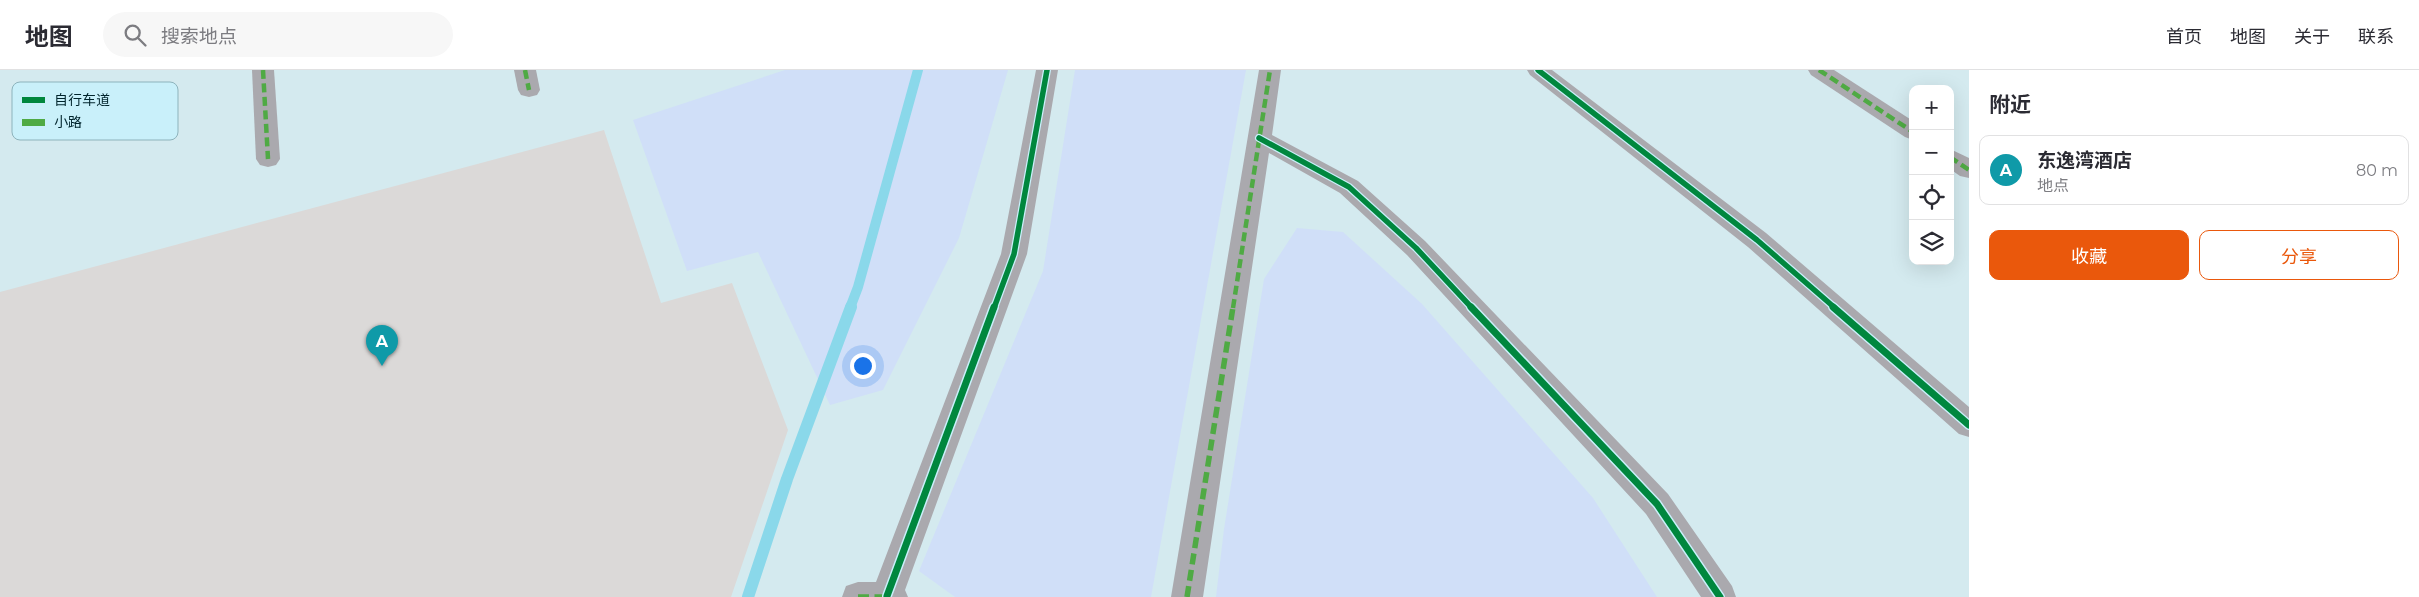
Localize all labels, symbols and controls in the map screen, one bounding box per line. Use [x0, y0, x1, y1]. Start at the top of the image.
search box [103, 12, 453, 57]
icon: search [121, 21, 149, 49]
text: 地图 [25, 22, 73, 51]
text: 搜索地点 [161, 25, 237, 48]
text: 首页 [2166, 26, 2202, 48]
text: 地图 [2230, 26, 2266, 48]
text: 关于 [2294, 26, 2330, 48]
text: 联系 [2358, 26, 2394, 48]
legend [12, 82, 178, 140]
map controls [1909, 85, 1954, 265]
button: + [1909, 85, 1954, 130]
text: 自行车道 [54, 91, 110, 109]
text: 附近 [1989, 92, 2031, 117]
text: 小路 [54, 113, 82, 131]
button: − [1909, 130, 1954, 175]
text: 东逸湾酒店 [2037, 149, 2132, 172]
text: A [2000, 161, 2012, 180]
text: 80 m [2356, 161, 2398, 180]
button: locate [1909, 175, 1954, 220]
text: 地点 [2037, 176, 2069, 195]
button: layers [1909, 220, 1954, 265]
button: 收藏 [1989, 230, 2189, 280]
button: 分享 [2199, 230, 2399, 280]
pin: A [366, 325, 398, 366]
your location [850, 353, 876, 379]

